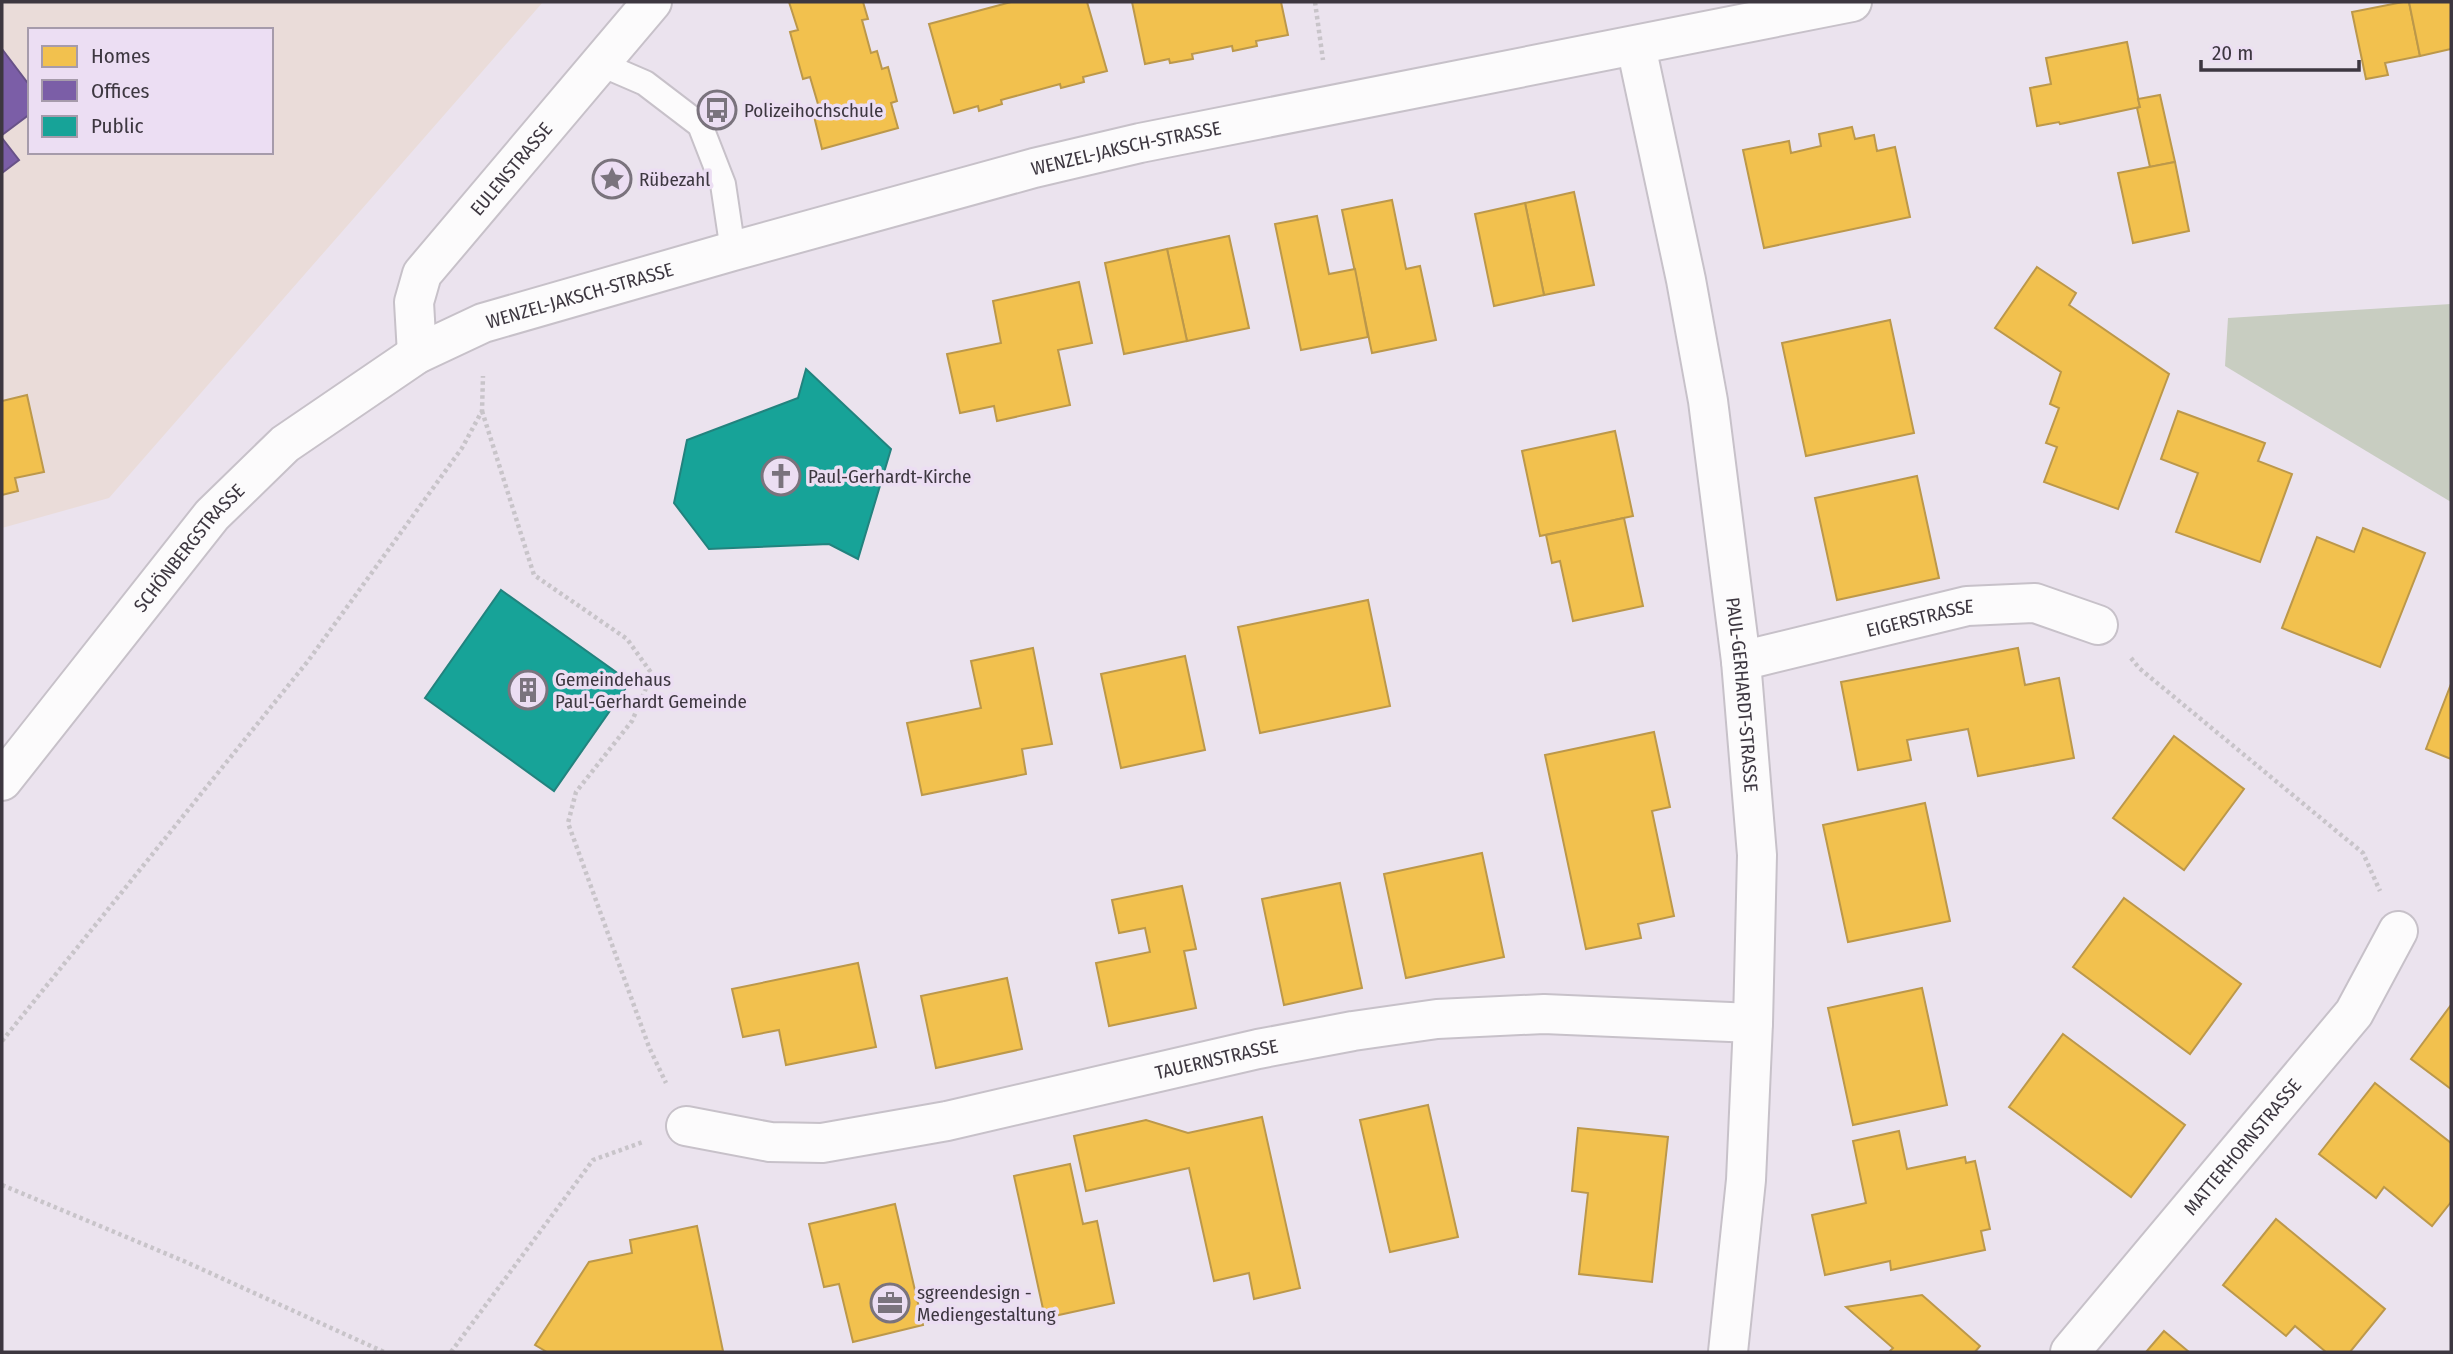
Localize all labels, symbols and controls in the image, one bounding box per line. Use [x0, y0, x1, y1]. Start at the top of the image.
legend [28, 28, 273, 154]
scale bar [2201, 28, 2358, 72]
text: 20 m [2212, 40, 2253, 66]
text: Homes [91, 43, 150, 69]
text: Offices [91, 78, 150, 104]
bus stop icon: Polizeihochschule [696, 89, 738, 131]
place label: Polizeihochschule [744, 99, 883, 122]
text: Public [91, 113, 143, 139]
street label: WENZEL-JAKSCH-STRASSE [1029, 116, 1223, 180]
street label: EULENSTRASSE [465, 117, 557, 220]
place icon: Rübezahl [591, 158, 633, 200]
place label: Rübezahl [639, 168, 710, 191]
street label: WENZEL-JAKSCH-STRASSE [483, 257, 676, 333]
church icon: Paul-Gerhardt-Kirche [760, 455, 802, 497]
place label: Paul-Gerhardt-Kirche [808, 465, 971, 488]
street label: SCHÖNBERGSTRASSE [129, 479, 249, 616]
street label: EIGERSTRASSE [1864, 594, 1974, 642]
street label: PAUL-GERHARDT-STRASSE [1722, 596, 1763, 793]
place label: Gemeindehaus Paul-Gerhardt Gemeinde [555, 668, 747, 713]
building icon: Gemeindehaus Paul-Gerhardt Gemeinde [507, 669, 549, 711]
street label: TAUERNSTRASSE [1153, 1034, 1280, 1084]
street label: MATTERHORNSTRASSE [2179, 1074, 2306, 1219]
place label: sgreendesign - Mediengestaltung [917, 1281, 1056, 1326]
office icon: sgreendesign - Mediengestaltung [869, 1282, 911, 1324]

